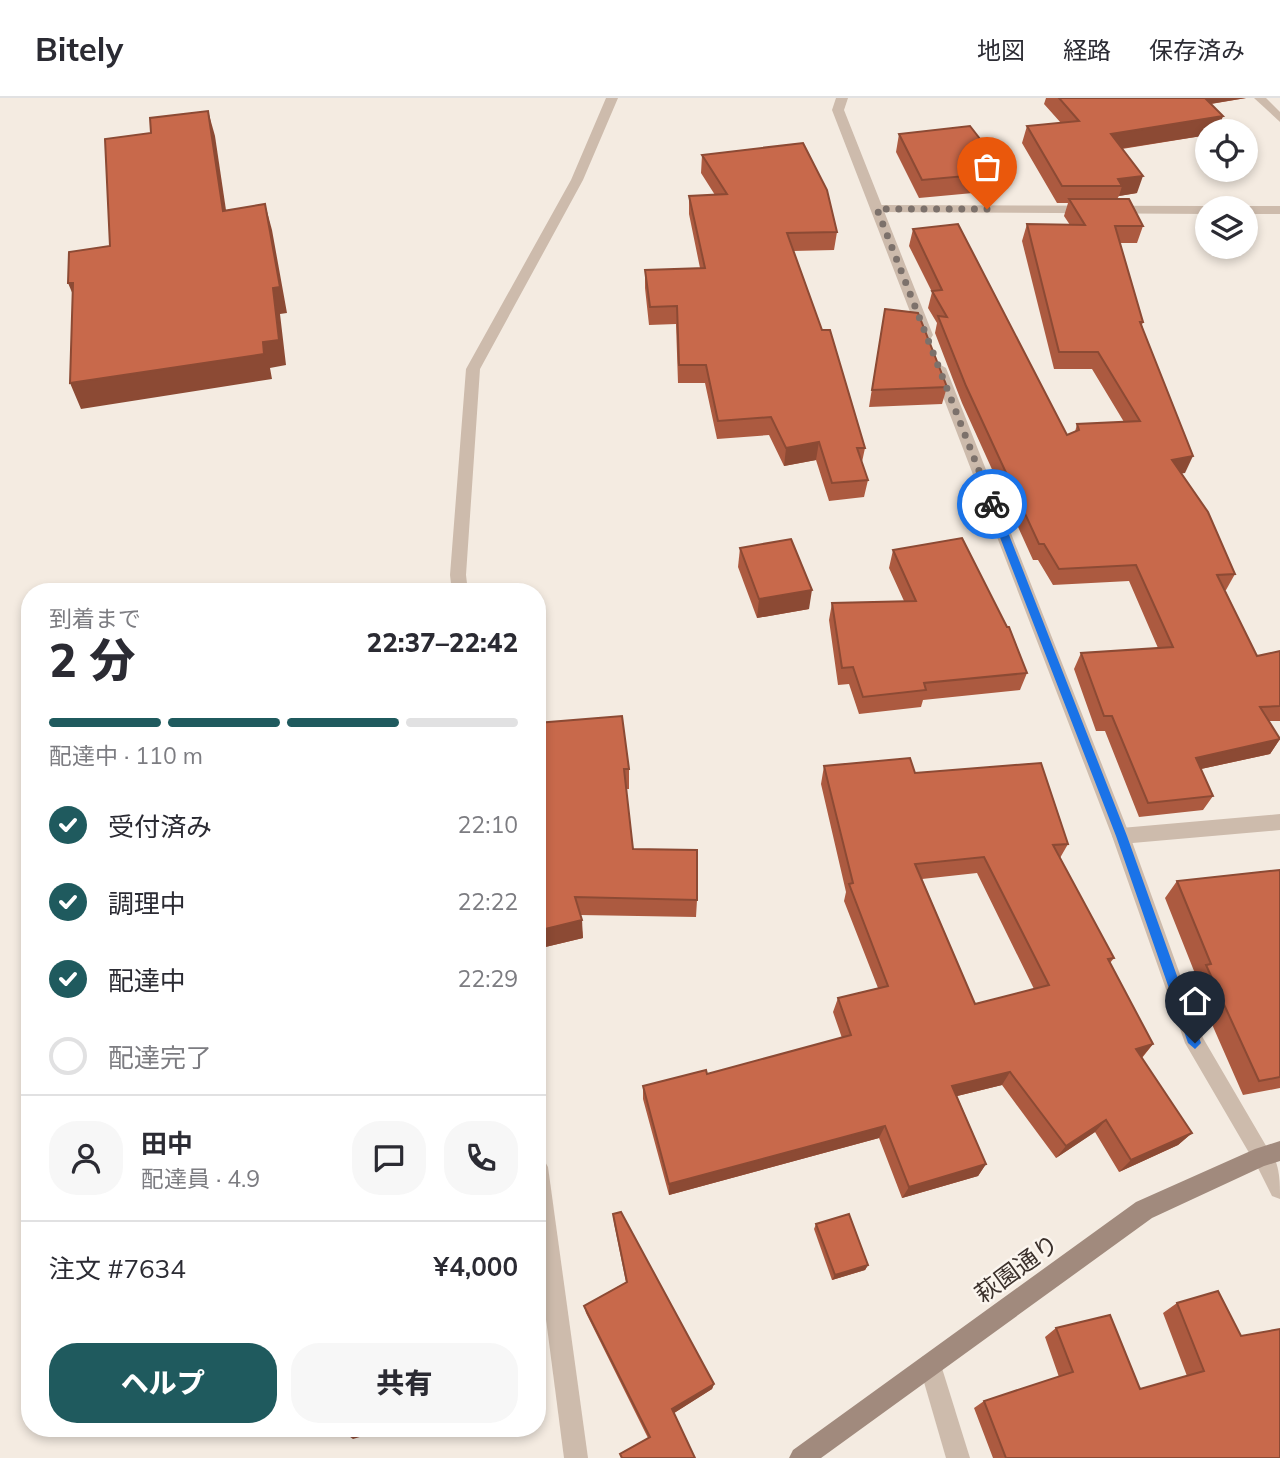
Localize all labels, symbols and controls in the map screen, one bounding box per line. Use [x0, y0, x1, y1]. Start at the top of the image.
text: Bitely [35, 28, 123, 69]
text: 地図 [977, 35, 1025, 65]
text: 経路 [1063, 35, 1111, 65]
text: 保存済み [1149, 35, 1245, 65]
map controls [1195, 119, 1258, 259]
button: locate [1195, 119, 1258, 182]
pin [957, 137, 1017, 209]
icon: bag [968, 148, 1006, 186]
button: layers [1195, 196, 1258, 259]
courier [957, 469, 1027, 539]
icon: bike [973, 485, 1011, 523]
text: 到着まで [49, 604, 141, 633]
text: 22:37–22:42 [367, 626, 518, 659]
text: 2 分 [49, 631, 136, 689]
text: 配達中 · 110 m [49, 741, 203, 770]
icon: check [49, 806, 87, 844]
text: 受付済み [108, 810, 212, 843]
text: 22:10 [458, 810, 518, 839]
icon: check [49, 883, 87, 921]
text: 調理中 [108, 887, 186, 920]
text: 22:22 [458, 887, 518, 916]
icon: check [49, 960, 87, 998]
text: 配達中 [108, 964, 186, 997]
text: 22:29 [458, 964, 518, 993]
pin [1165, 971, 1225, 1043]
icon: home [1176, 982, 1214, 1020]
text: 配達完了 [108, 1041, 212, 1074]
button: person [49, 1121, 123, 1195]
button: chat [352, 1121, 426, 1195]
button: phone [444, 1121, 518, 1195]
text: 田中 [141, 1127, 193, 1160]
text: 配達員 · 4.9 [141, 1164, 260, 1193]
street label: 萩園通り [969, 1228, 1064, 1309]
text: ¥4,000 [434, 1250, 518, 1283]
text: 注文 #7634 [49, 1252, 186, 1285]
button: ヘルプ [49, 1343, 277, 1423]
button: 共有 [291, 1343, 518, 1423]

